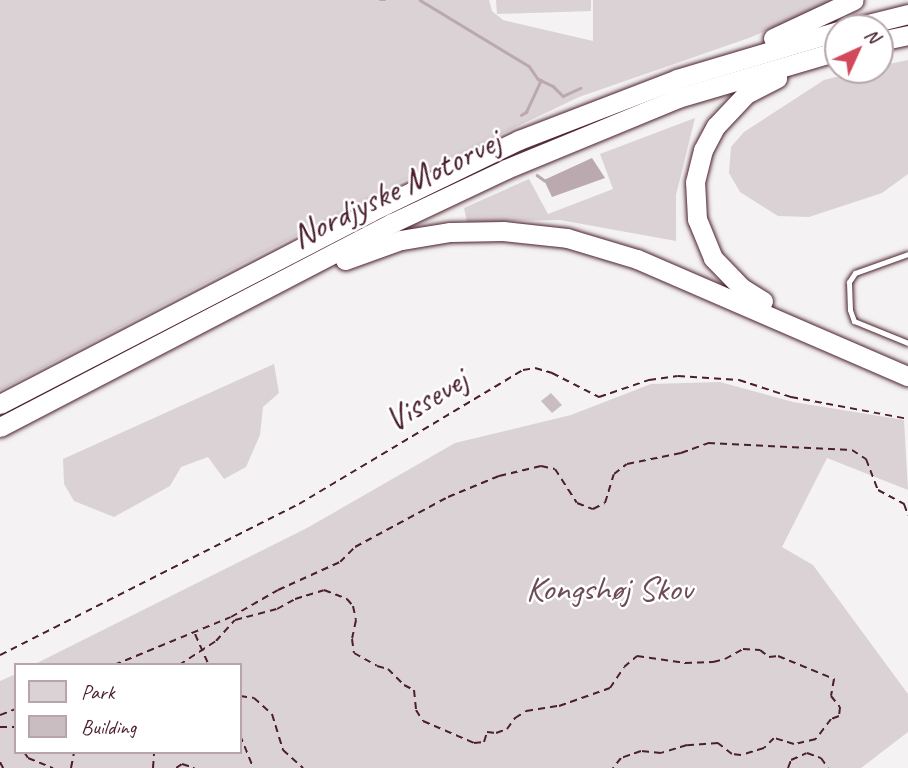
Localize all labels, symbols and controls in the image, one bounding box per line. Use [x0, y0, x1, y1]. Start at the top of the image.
north arrow [824, 14, 894, 84]
text: N [860, 23, 885, 48]
street label: Nordjyske Motorvej [285, 120, 507, 258]
street label: Vissevej [377, 359, 475, 441]
park label: Kongshøj Skov [526, 568, 692, 610]
legend [14, 663, 242, 754]
text: Park [81, 679, 114, 705]
text: Building [81, 714, 136, 740]

